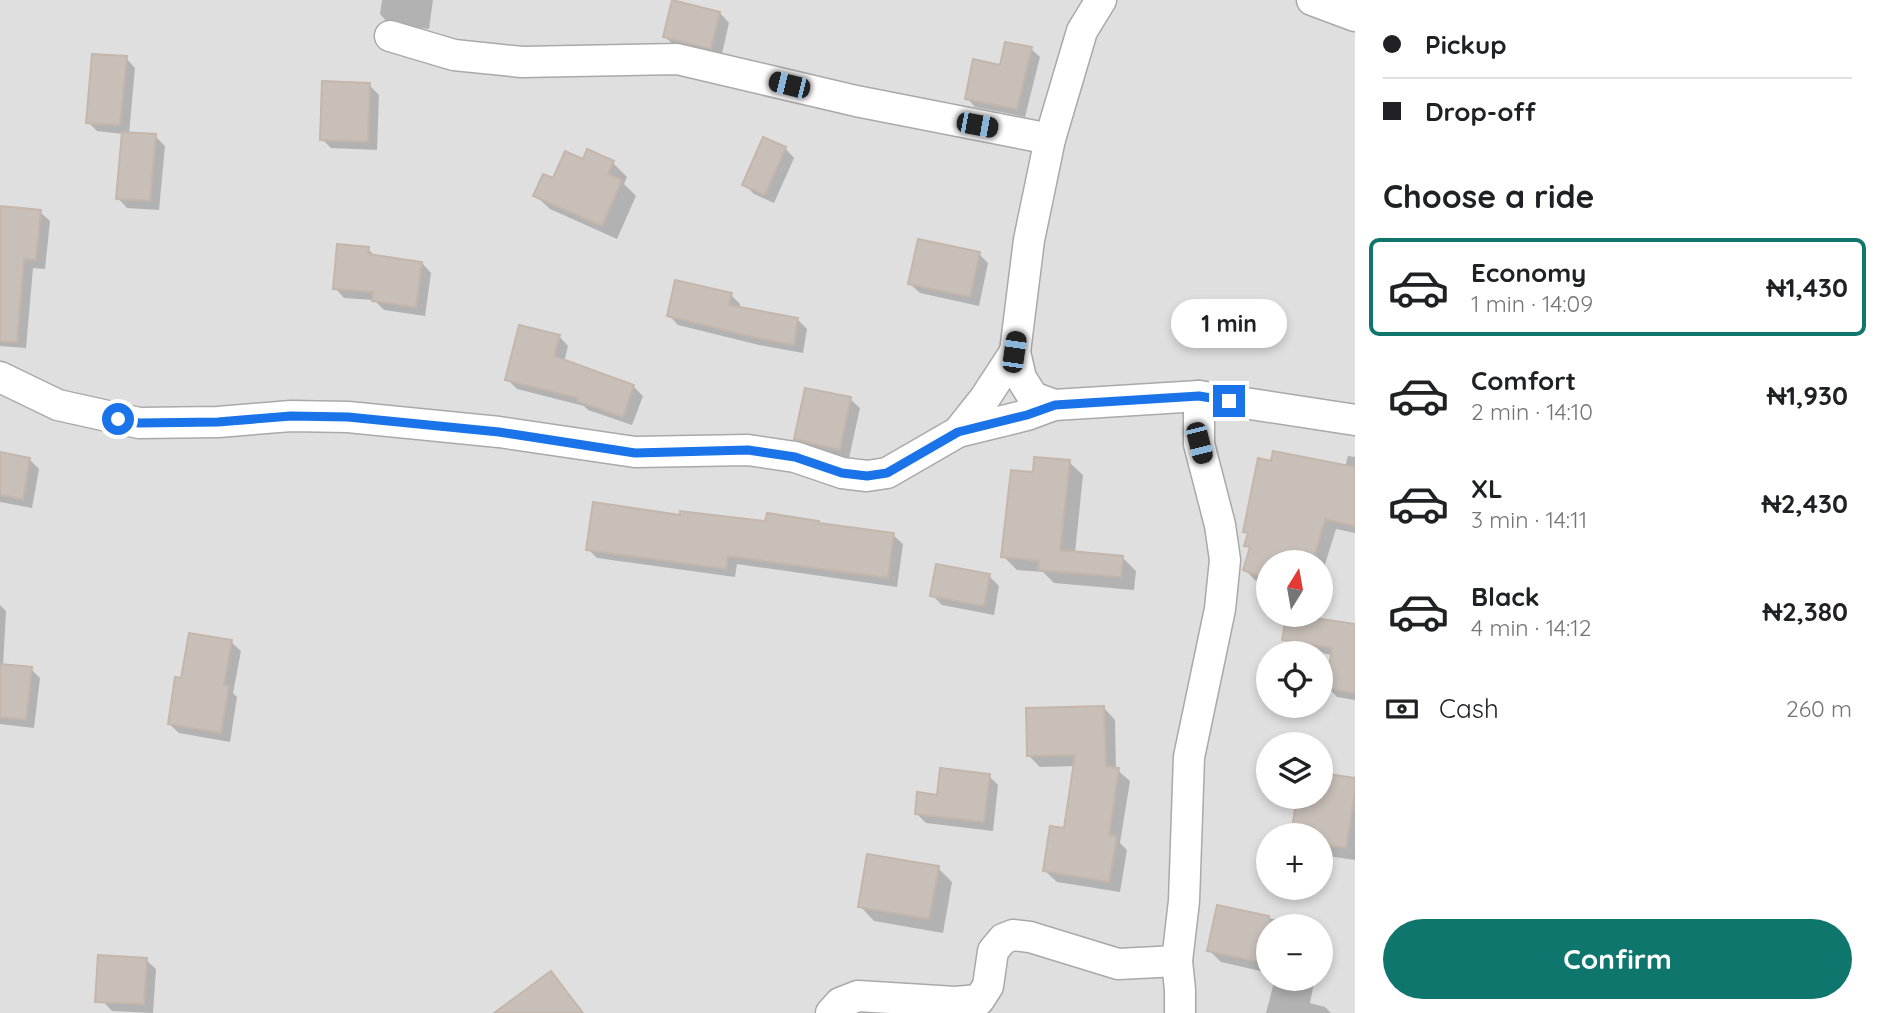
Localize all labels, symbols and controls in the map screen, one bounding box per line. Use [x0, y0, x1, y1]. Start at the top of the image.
text: Pickup [1425, 28, 1507, 61]
car [767, 70, 812, 100]
text: Drop-off [1425, 95, 1536, 128]
car [955, 111, 1000, 139]
text: Choose a ride [1383, 176, 1595, 216]
icon: car [1387, 256, 1450, 319]
text: Economy [1471, 256, 1586, 289]
text: ₦1,430 [1766, 271, 1848, 304]
text: 1 min · 14:09 [1471, 289, 1593, 318]
callout: 1 min [1171, 300, 1287, 348]
text: 1 min [1201, 309, 1257, 338]
car [1001, 330, 1028, 374]
icon: car [1387, 364, 1450, 427]
text: Comfort [1471, 364, 1576, 397]
text: ₦1,930 [1767, 379, 1848, 412]
route end [1213, 385, 1245, 417]
text: 2 min · 14:10 [1471, 397, 1593, 426]
route start [102, 403, 134, 435]
car [1184, 420, 1215, 466]
icon: car [1387, 472, 1450, 535]
text: XL [1471, 472, 1503, 505]
text: ₦2,430 [1762, 487, 1848, 520]
text: 3 min · 14:11 [1471, 505, 1587, 534]
north arrow [1256, 550, 1334, 626]
map controls [1256, 550, 1333, 991]
icon: car [1387, 580, 1450, 643]
text: Black [1471, 580, 1540, 613]
text: ₦2,380 [1763, 595, 1848, 628]
text: 4 min · 14:12 [1471, 613, 1591, 642]
button: locate [1256, 641, 1333, 718]
icon: cash [1383, 690, 1421, 728]
text: Cash [1439, 692, 1499, 725]
text: 260 m [1786, 694, 1852, 723]
button: layers [1256, 732, 1333, 809]
button: + [1256, 823, 1333, 900]
button: − [1256, 914, 1333, 991]
button: Confirm [1383, 919, 1852, 999]

